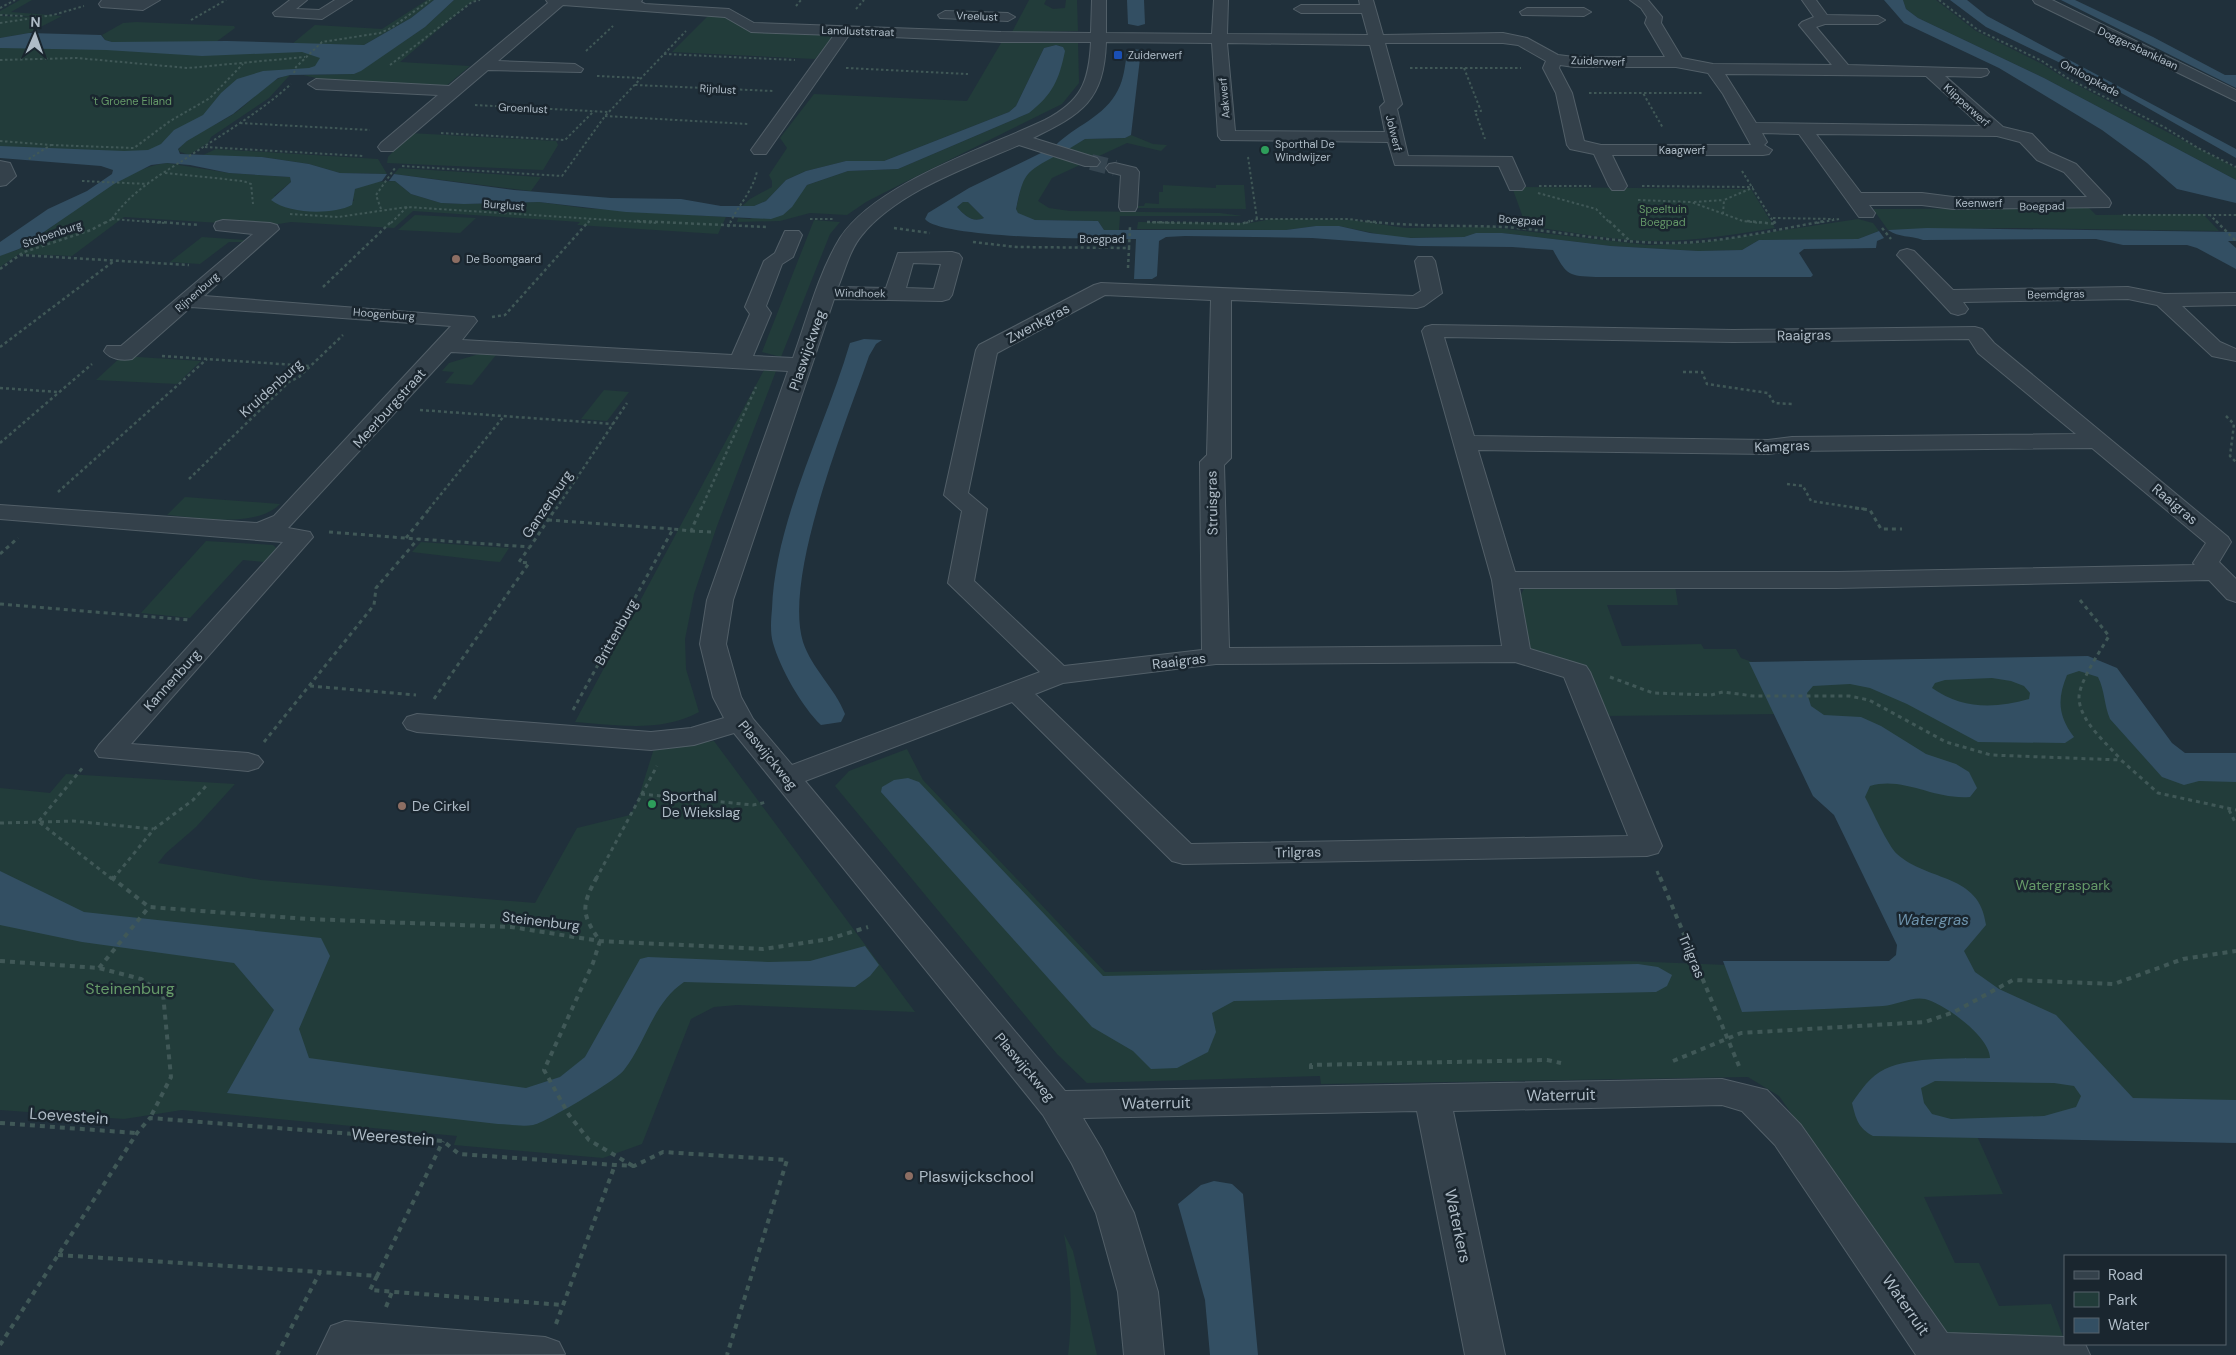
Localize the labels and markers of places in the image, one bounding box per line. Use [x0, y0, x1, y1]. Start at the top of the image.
place label: Zuiderwerf [1128, 48, 1183, 62]
marker: Zuiderwerf [1112, 49, 1124, 61]
place label: Sporthal De Windwijzer [1275, 137, 1335, 164]
marker: Sporthal De Windwijzer [1259, 144, 1271, 156]
place label: De Boomgaard [466, 252, 541, 266]
marker: De Boomgaard [450, 253, 462, 265]
place label: Sporthal De Wiekslag [662, 787, 741, 821]
place label: De Cirkel [412, 797, 470, 815]
marker: Sporthal De Wiekslag [646, 798, 658, 810]
marker: De Cirkel [396, 800, 408, 812]
place label: Plaswijckschool [919, 1166, 1034, 1187]
marker: Plaswijckschool [903, 1170, 915, 1182]

